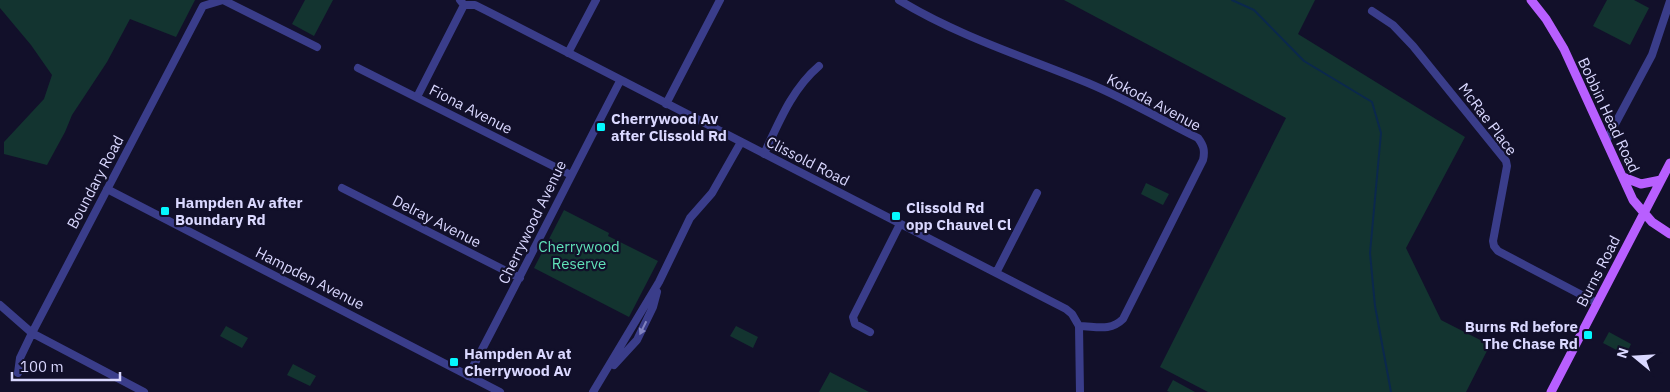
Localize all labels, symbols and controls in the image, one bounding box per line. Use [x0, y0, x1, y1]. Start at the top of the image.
street label: Bobbin Head Road [1574, 54, 1644, 176]
street label: Kokoda Avenue [1104, 69, 1204, 135]
street label: McRae Place [1455, 79, 1521, 159]
street label: Fiona Avenue [426, 80, 516, 138]
place label: Cherrywood Av after Clissold Rd [611, 109, 727, 145]
marker: Cherrywood Av after Clissold Rd [595, 121, 607, 133]
street label: Boundary Road [62, 132, 128, 232]
street label: Clissold Road [763, 132, 853, 190]
street label: Cherrywood Avenue [494, 157, 570, 287]
street label: Delray Avenue [390, 191, 484, 251]
place label: Hampden Av after Boundary Rd [175, 193, 303, 229]
place label: Clissold Rd opp Chauvel Cl [906, 198, 1012, 234]
marker: Hampden Av after Boundary Rd [159, 205, 171, 217]
marker: Clissold Rd opp Chauvel Cl [890, 210, 902, 222]
street label: Burns Road [1572, 232, 1624, 310]
park label: Cherrywood Reserve [538, 237, 620, 273]
street label: Hampden Avenue [252, 242, 368, 314]
place label: Burns Rd before The Chase Rd [1465, 317, 1578, 353]
one-way arrow [638, 321, 646, 335]
marker: Burns Rd before The Chase Rd [1582, 329, 1594, 341]
north arrow [1610, 332, 1660, 382]
place label: Hampden Av at Cherrywood Av [464, 344, 572, 380]
text: N [1613, 345, 1633, 361]
scale bar [12, 350, 120, 382]
marker: Hampden Av at Cherrywood Av [448, 356, 460, 368]
text: 100 m [20, 357, 64, 376]

